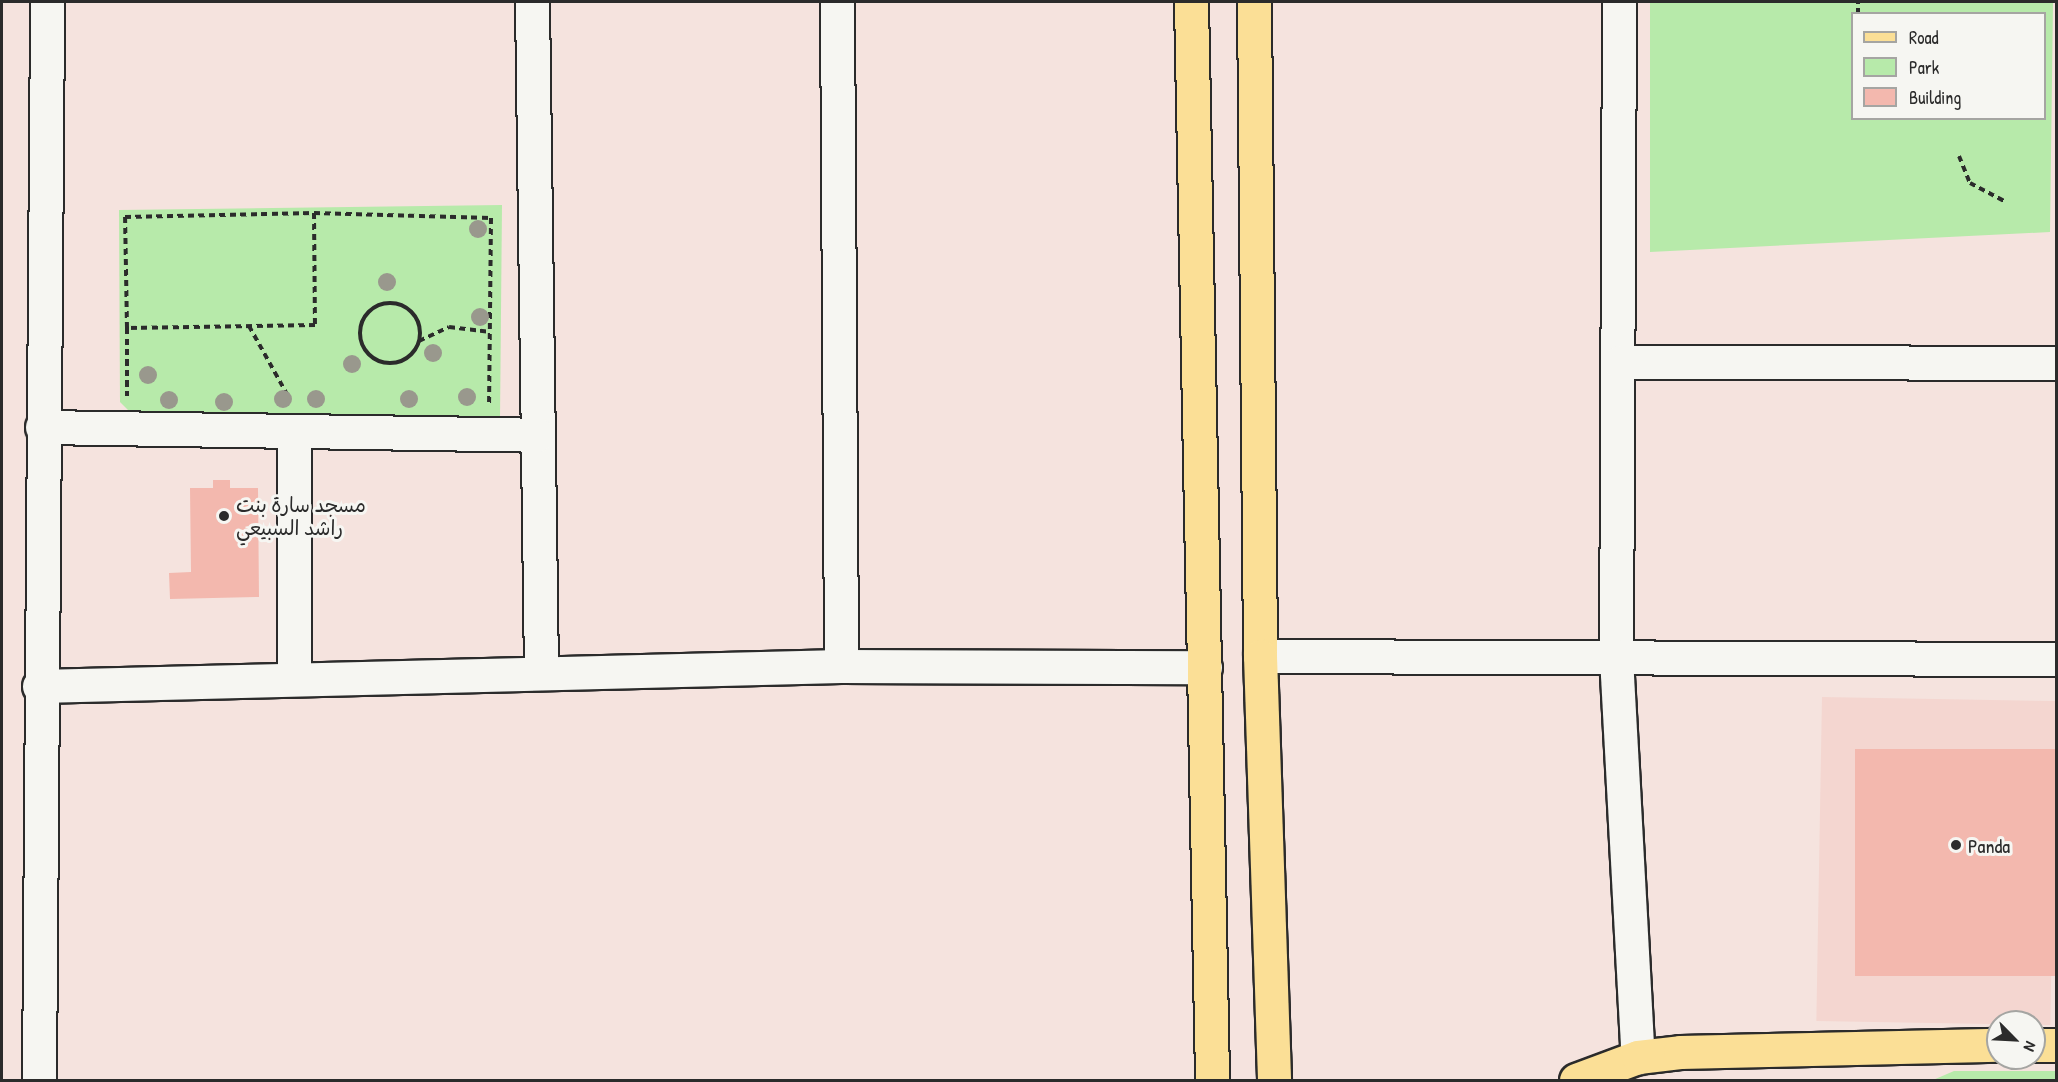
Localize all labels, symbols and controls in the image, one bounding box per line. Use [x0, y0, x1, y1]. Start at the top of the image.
legend [1851, 12, 2046, 120]
text: Road [1909, 25, 1939, 50]
text: Park [1909, 55, 1939, 80]
text: Building [1909, 85, 1961, 110]
place label: مسجد سارة بنت راشد السبيعي [236, 492, 366, 539]
marker: مسجد سارة بنت راشد السبيعي [217, 509, 231, 523]
place label: Panda [1968, 833, 2010, 857]
marker: Panda [1949, 838, 1963, 852]
north arrow [1986, 1010, 2046, 1070]
text: N [2019, 1038, 2042, 1055]

